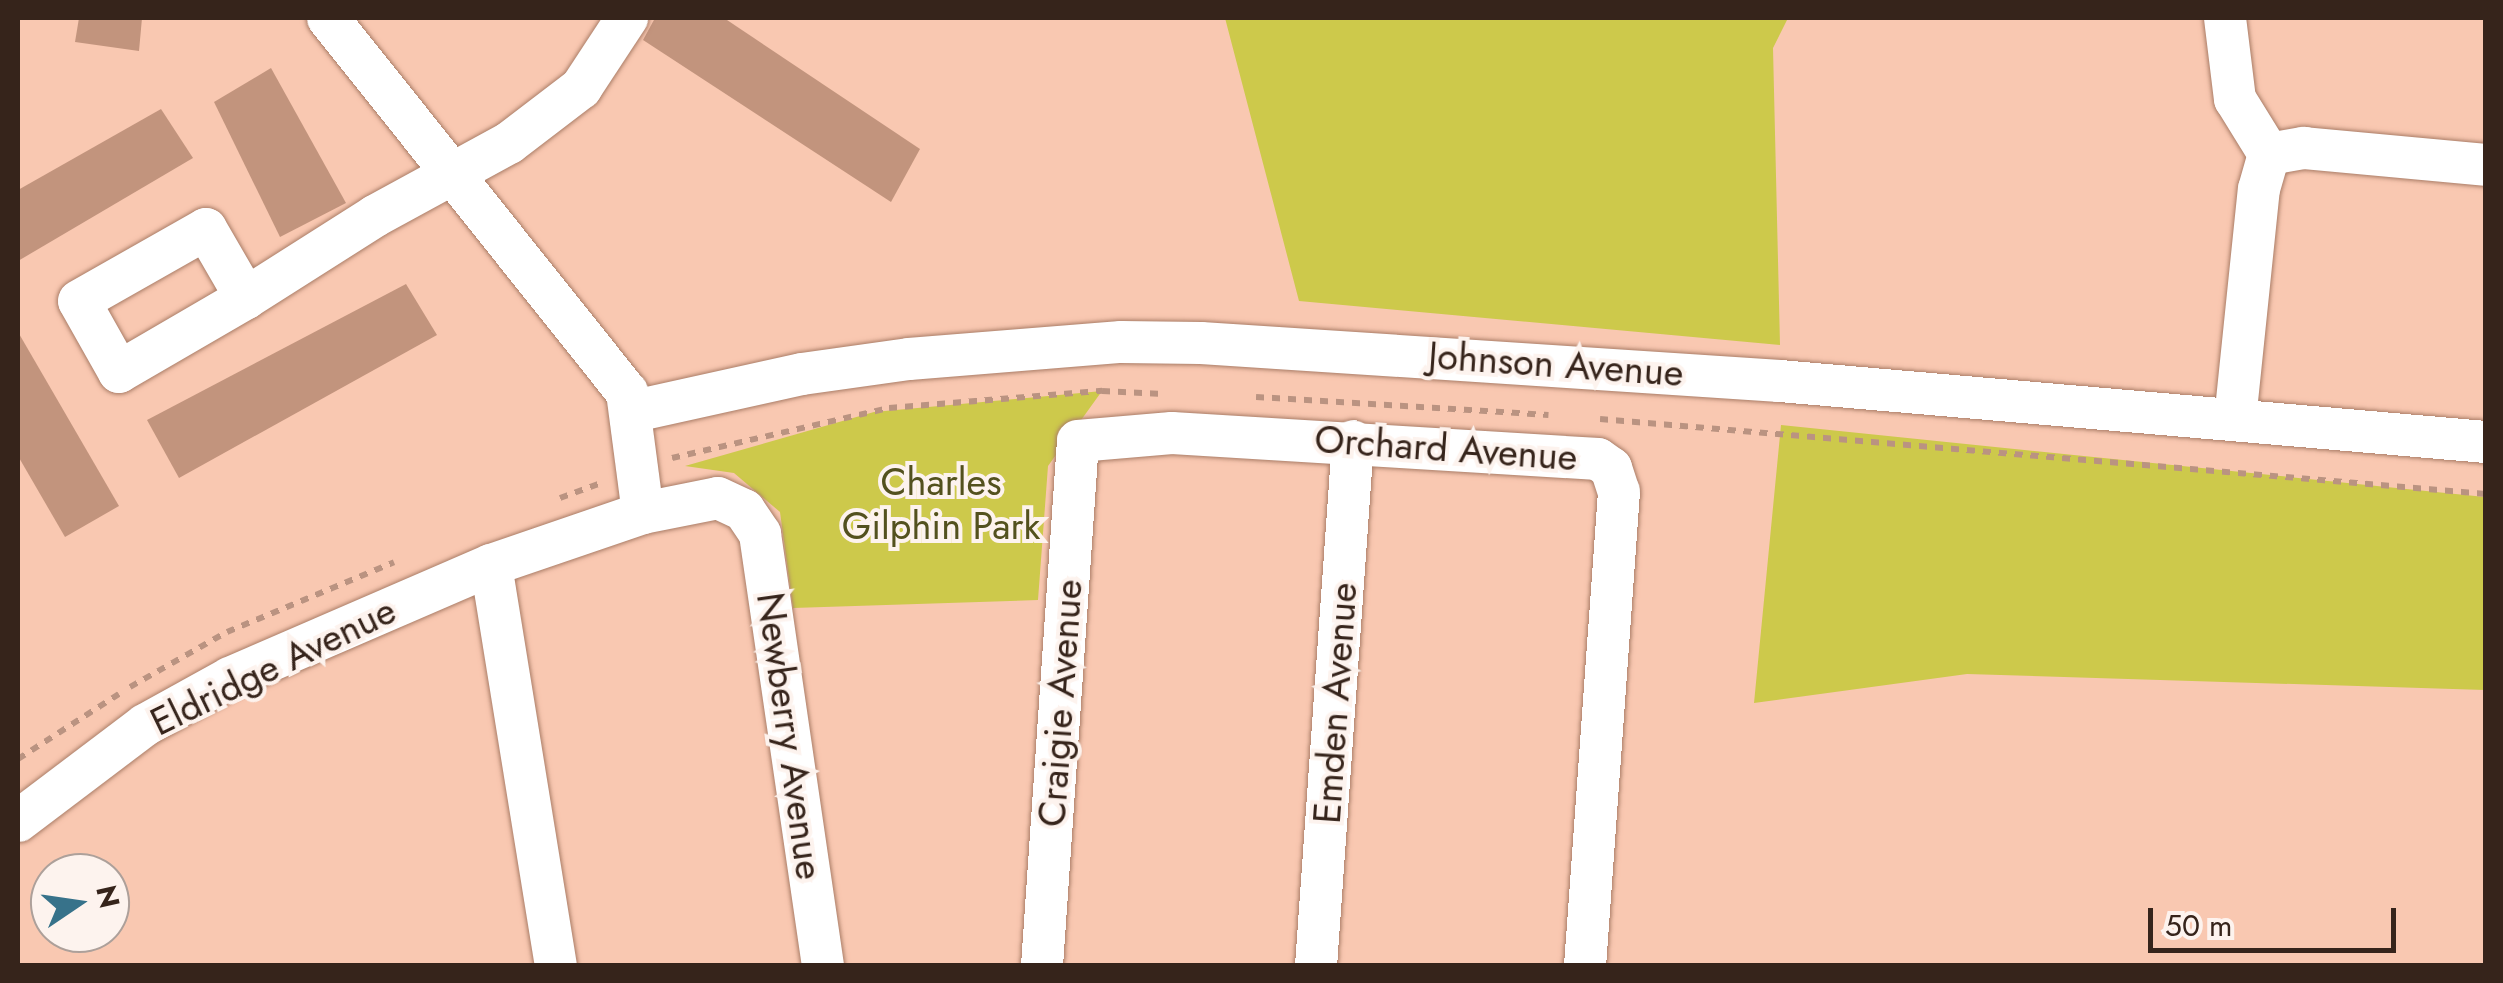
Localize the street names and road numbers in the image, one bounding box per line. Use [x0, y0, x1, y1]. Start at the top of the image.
street label: Johnson Avenue [1427, 332, 1685, 396]
street label: Orchard Avenue [1313, 416, 1579, 480]
street label: Craigie Avenue [1029, 578, 1091, 828]
street label: Emden Avenue [1304, 581, 1366, 825]
street label: Eldridge Avenue [143, 587, 403, 745]
street label: Newberry Avenue [747, 590, 833, 882]

